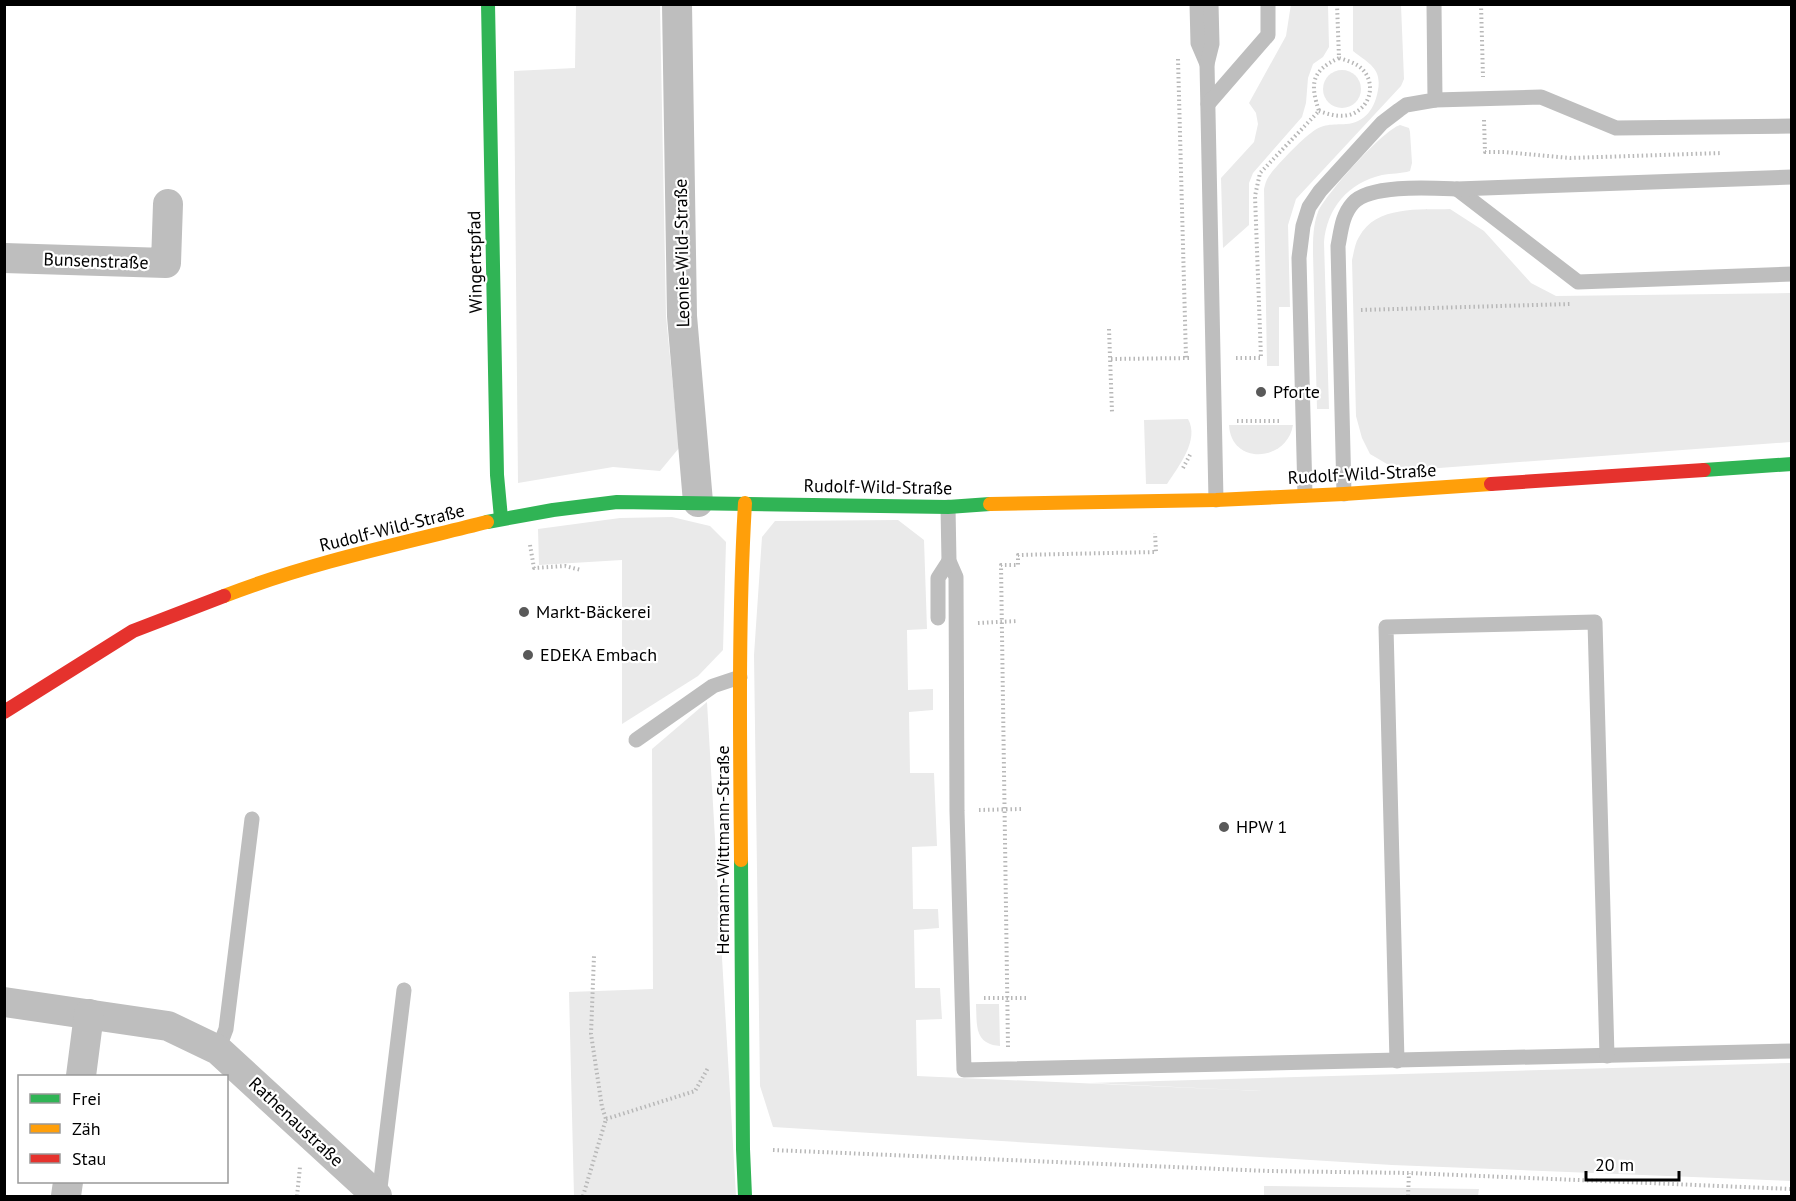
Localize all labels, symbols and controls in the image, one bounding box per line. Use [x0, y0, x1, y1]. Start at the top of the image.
street label: Leonie-Wild-Straße [669, 178, 694, 328]
street label: Wingertspfad [462, 211, 487, 314]
street label: Bunsenstraße [43, 247, 149, 274]
place label: Pforte [1273, 380, 1320, 403]
marker: Pforte [1254, 385, 1268, 399]
street label: Rudolf-Wild-Straße [1287, 458, 1437, 489]
street label: Rudolf-Wild-Straße [803, 474, 953, 499]
street label: Rudolf-Wild-Straße [317, 498, 467, 557]
place label: Markt-Bäckerei [536, 600, 651, 623]
marker: Markt-Bäckerei [517, 605, 531, 619]
place label: EDEKA Embach [540, 643, 657, 666]
marker: EDEKA Embach [521, 648, 535, 662]
street label: Hermann-Wittmann-Straße [711, 745, 734, 955]
place label: HPW 1 [1236, 815, 1287, 838]
marker: HPW 1 [1217, 820, 1231, 834]
street label: Rathenaustraße [244, 1072, 349, 1171]
legend [18, 1075, 228, 1183]
text: Frei [72, 1087, 101, 1110]
text: Zäh [72, 1117, 101, 1140]
scale bar [1586, 1144, 1679, 1182]
text: Stau [72, 1147, 106, 1170]
text: 20 m [1595, 1153, 1634, 1176]

